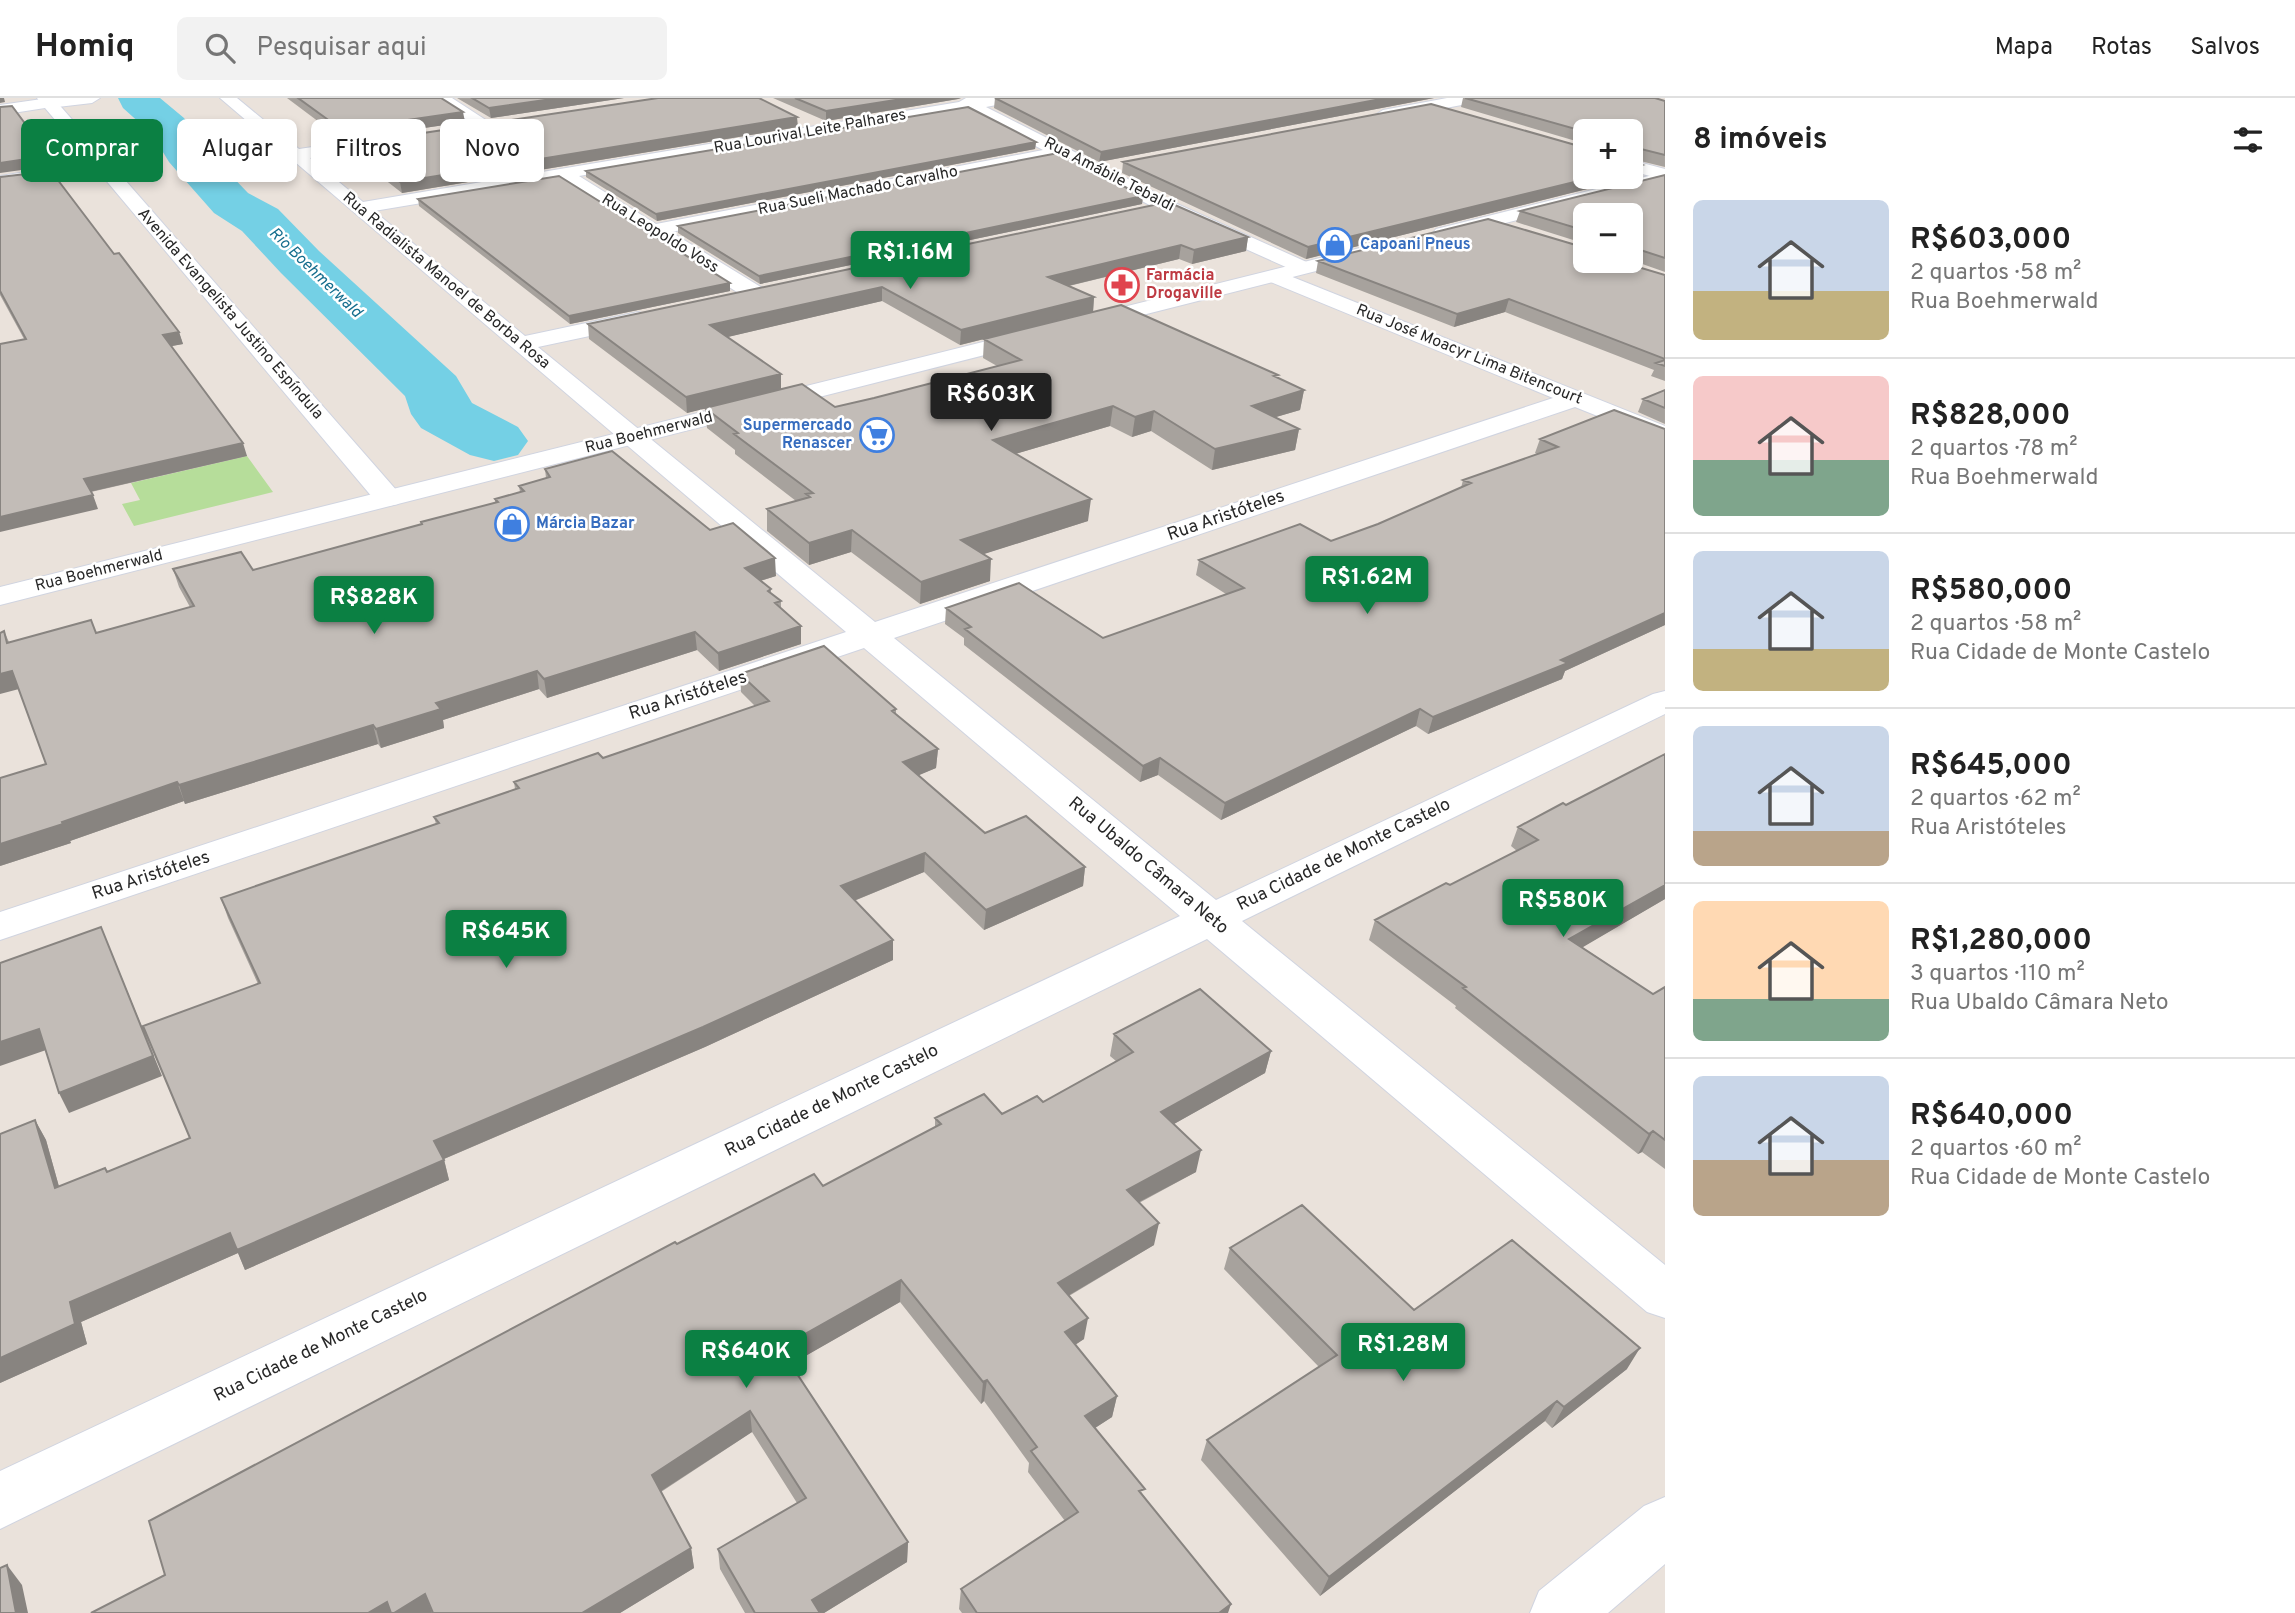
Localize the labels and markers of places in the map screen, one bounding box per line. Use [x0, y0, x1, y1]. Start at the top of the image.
shop icon: Capoani Pneus [1316, 226, 1354, 264]
pin: R$1.16M [845, 232, 975, 291]
place label: Capoani Pneus [1360, 235, 1471, 255]
pharmacy icon: Farmácia Drogaville [1103, 266, 1141, 304]
place label: Farmácia Drogaville [1146, 266, 1223, 304]
pin: R$603K [934, 374, 1048, 433]
place label: Supermercado Renascer [743, 416, 852, 454]
supermarket icon: Supermercado Renascer [858, 416, 896, 454]
shop icon: Márcia Bazar [493, 505, 531, 543]
place label: Márcia Bazar [536, 514, 635, 534]
pin: R$1.62M [1302, 556, 1432, 616]
pin: R$828K [317, 576, 431, 636]
pin: R$580K [1506, 880, 1620, 939]
pin: R$645K [449, 910, 563, 970]
pin: R$1.28M [1338, 1324, 1468, 1383]
pin: R$640K [689, 1330, 803, 1390]

